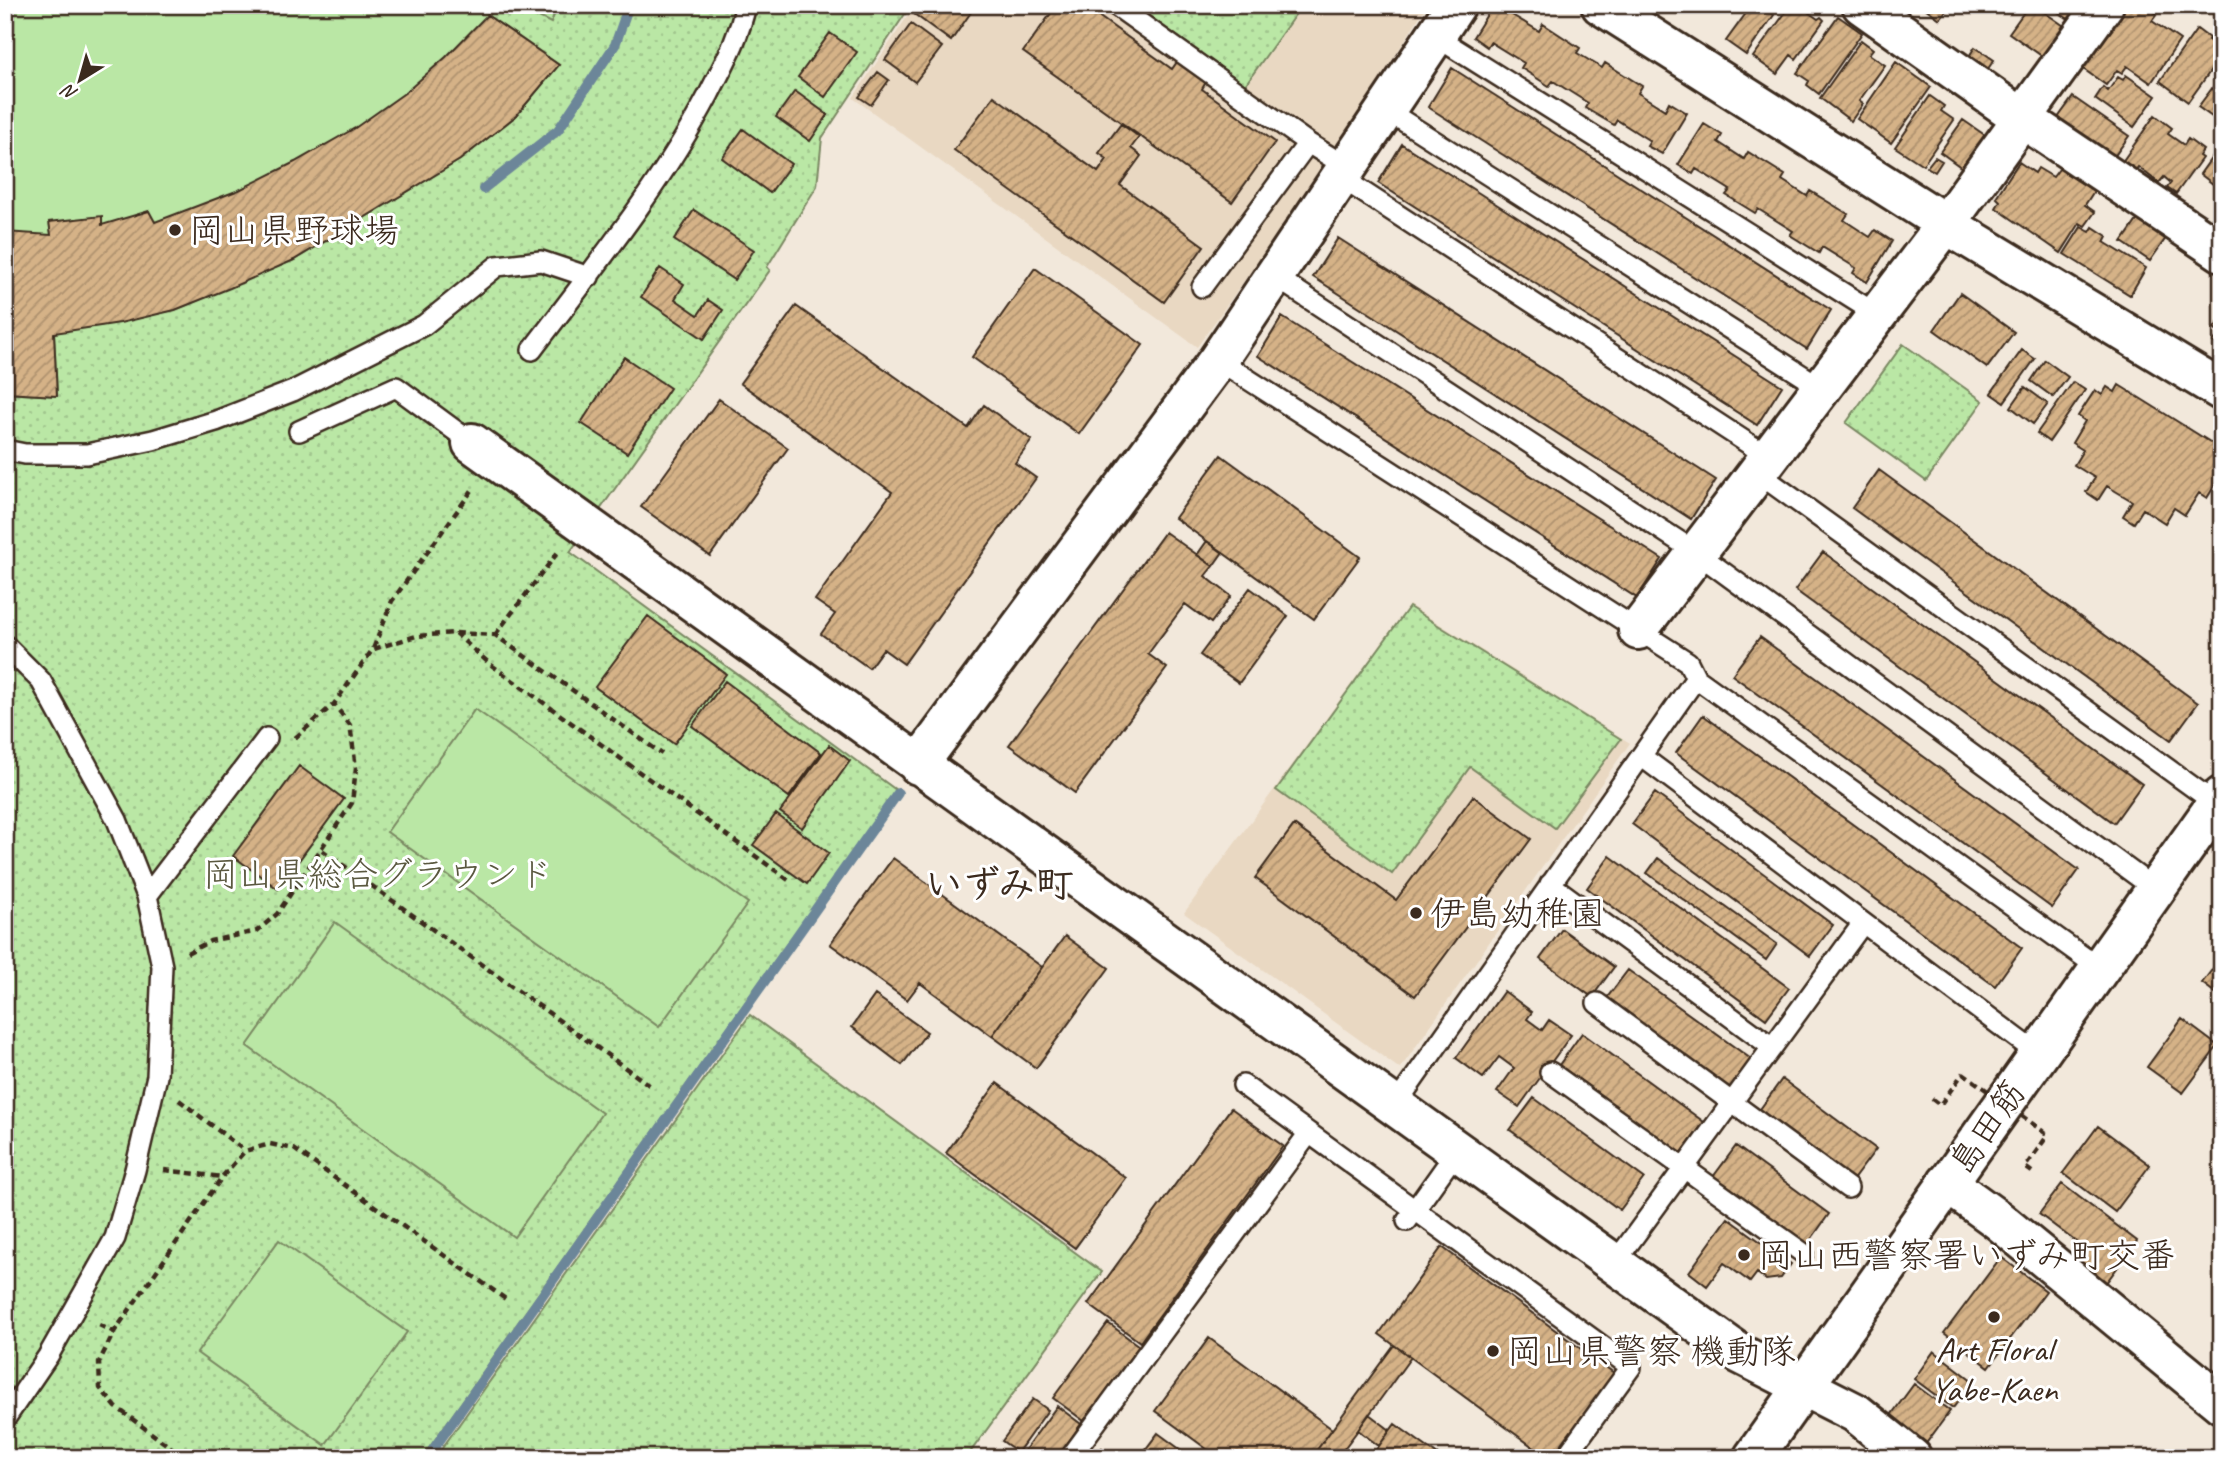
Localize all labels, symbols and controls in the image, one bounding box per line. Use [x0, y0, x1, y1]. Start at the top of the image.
north arrow [46, 46, 116, 116]
text: N [56, 78, 82, 106]
place label: 岡山県野球場 [189, 208, 399, 253]
marker: 岡山県野球場 [167, 222, 183, 238]
park label: 岡山県総合グラウンド [203, 852, 553, 897]
district label: いずみ町 [925, 861, 1073, 908]
place label: 伊島幼稚園 [1430, 891, 1605, 936]
marker: 伊島幼稚園 [1408, 905, 1424, 921]
street label: 島田筋 [1939, 1071, 2036, 1183]
place label: 岡山西警察署いずみ町交番 [1758, 1233, 2175, 1278]
marker: 岡山西警察署いずみ町交番 [1736, 1247, 1752, 1263]
marker: Art Floral Yabe-Kaen [1986, 1309, 2002, 1325]
place label: Art Floral Yabe-Kaen [1931, 1327, 2059, 1412]
place label: 岡山県警察 機動隊 [1507, 1329, 1795, 1374]
marker: 岡山県警察 機動隊 [1485, 1343, 1501, 1359]

